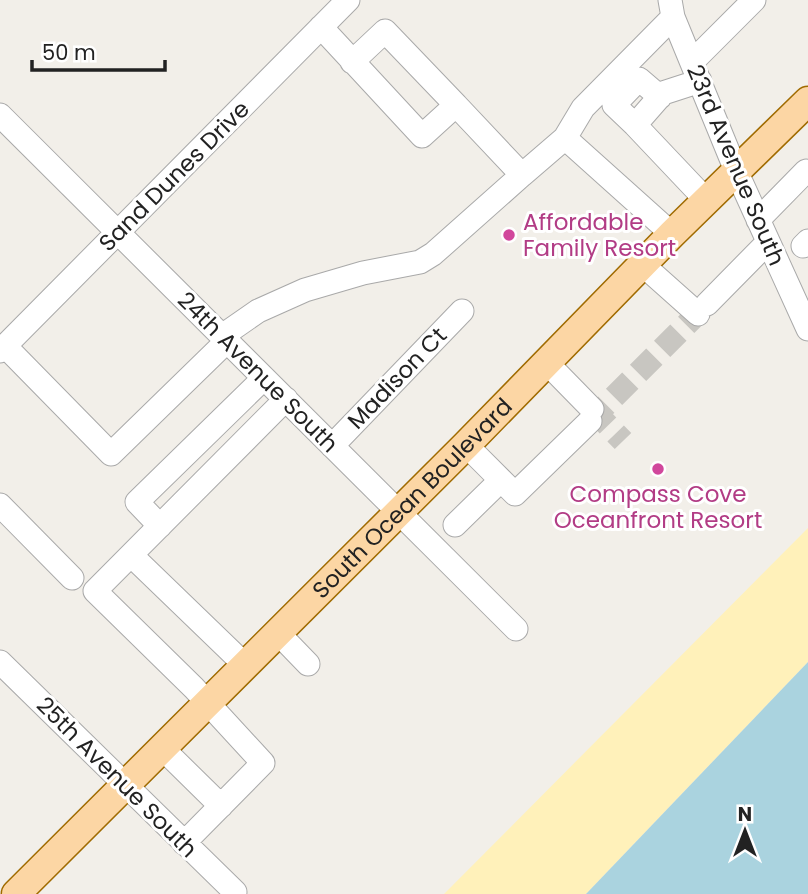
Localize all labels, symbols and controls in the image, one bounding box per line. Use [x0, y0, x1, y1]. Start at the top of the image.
scale bar [32, 28, 164, 72]
text: 50 m [42, 38, 96, 67]
street label: 23rd Avenue South [679, 60, 793, 270]
street label: Sand Dunes Drive [92, 94, 256, 258]
place label: Affordable Family Resort [523, 206, 676, 264]
marker: Affordable Family Resort [501, 227, 517, 243]
street label: 24th Avenue South [171, 285, 345, 459]
street label: Madison Ct [340, 320, 454, 436]
street label: South Ocean Boulevard [305, 391, 519, 606]
marker: Compass Cove Oceanfront Resort [650, 461, 666, 477]
place label: Compass Cove Oceanfront Resort [554, 478, 762, 536]
street label: 25th Avenue South [30, 690, 204, 864]
north arrow [710, 796, 780, 866]
text: N [738, 801, 752, 828]

